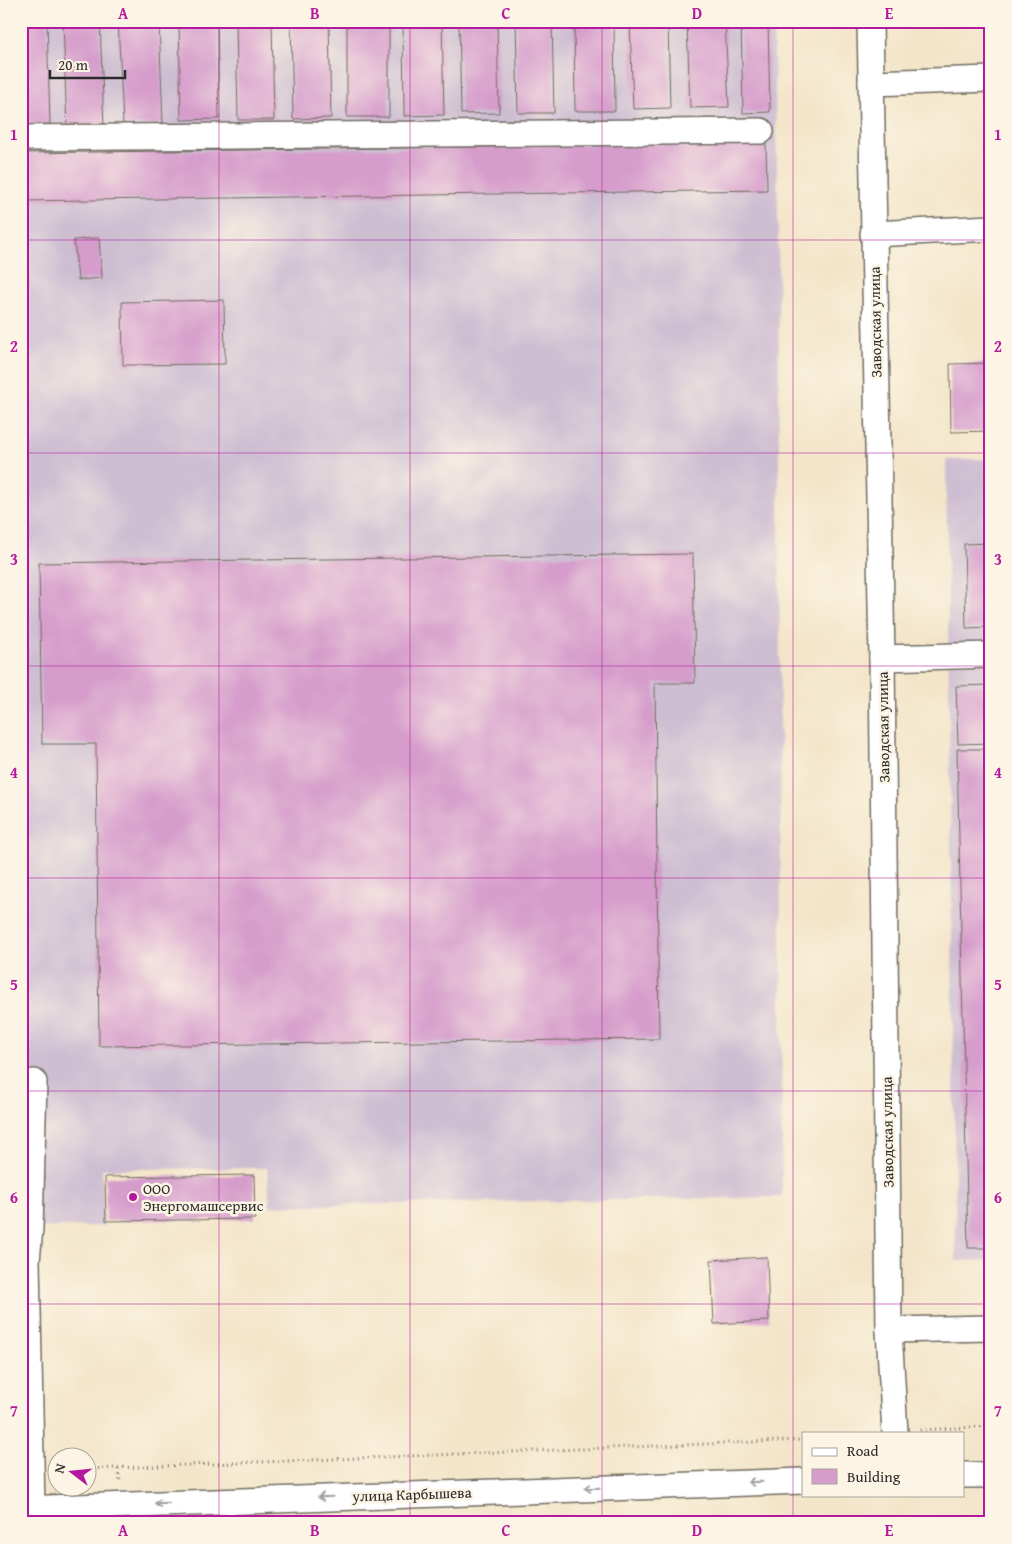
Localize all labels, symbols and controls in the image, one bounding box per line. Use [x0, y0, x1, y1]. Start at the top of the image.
text: A [118, 1, 129, 25]
text: B [310, 1, 320, 25]
text: C [501, 1, 511, 25]
text: D [692, 1, 702, 25]
text: E [885, 1, 894, 25]
scale bar [50, 48, 125, 80]
text: 20 m [58, 54, 89, 75]
text: 1 [10, 122, 18, 146]
text: 1 [994, 122, 1002, 146]
street label: Заводская улица [864, 265, 886, 378]
text: 2 [10, 334, 18, 358]
text: 2 [994, 334, 1002, 358]
text: 3 [10, 547, 18, 571]
text: 3 [994, 547, 1002, 571]
street label: Заводская улица [872, 670, 894, 783]
text: 4 [10, 760, 18, 784]
text: 4 [994, 760, 1002, 784]
text: 5 [10, 972, 18, 996]
text: 5 [994, 972, 1002, 996]
street label: Заводская улица [876, 1075, 898, 1188]
place label: ООО Энергомашсервис [143, 1178, 264, 1216]
text: 6 [10, 1185, 18, 1209]
text: 6 [994, 1185, 1002, 1209]
marker: ООО Энергомашсервис [127, 1191, 139, 1203]
text: 7 [10, 1398, 18, 1422]
text: 7 [994, 1398, 1002, 1422]
legend [802, 1432, 964, 1496]
text: Road [847, 1440, 878, 1461]
north arrow [48, 1446, 98, 1496]
text: N [49, 1461, 71, 1476]
text: Building [847, 1466, 901, 1487]
one-way arrow [747, 1478, 763, 1487]
street label: улица Карбышева [351, 1481, 473, 1507]
one-way arrow [584, 1483, 600, 1492]
one-way arrow [317, 1492, 334, 1502]
one-way arrow [155, 1498, 171, 1507]
text: A [118, 1518, 129, 1542]
text: B [310, 1518, 320, 1542]
text: C [501, 1518, 511, 1542]
text: D [692, 1518, 702, 1542]
text: E [885, 1518, 894, 1542]

